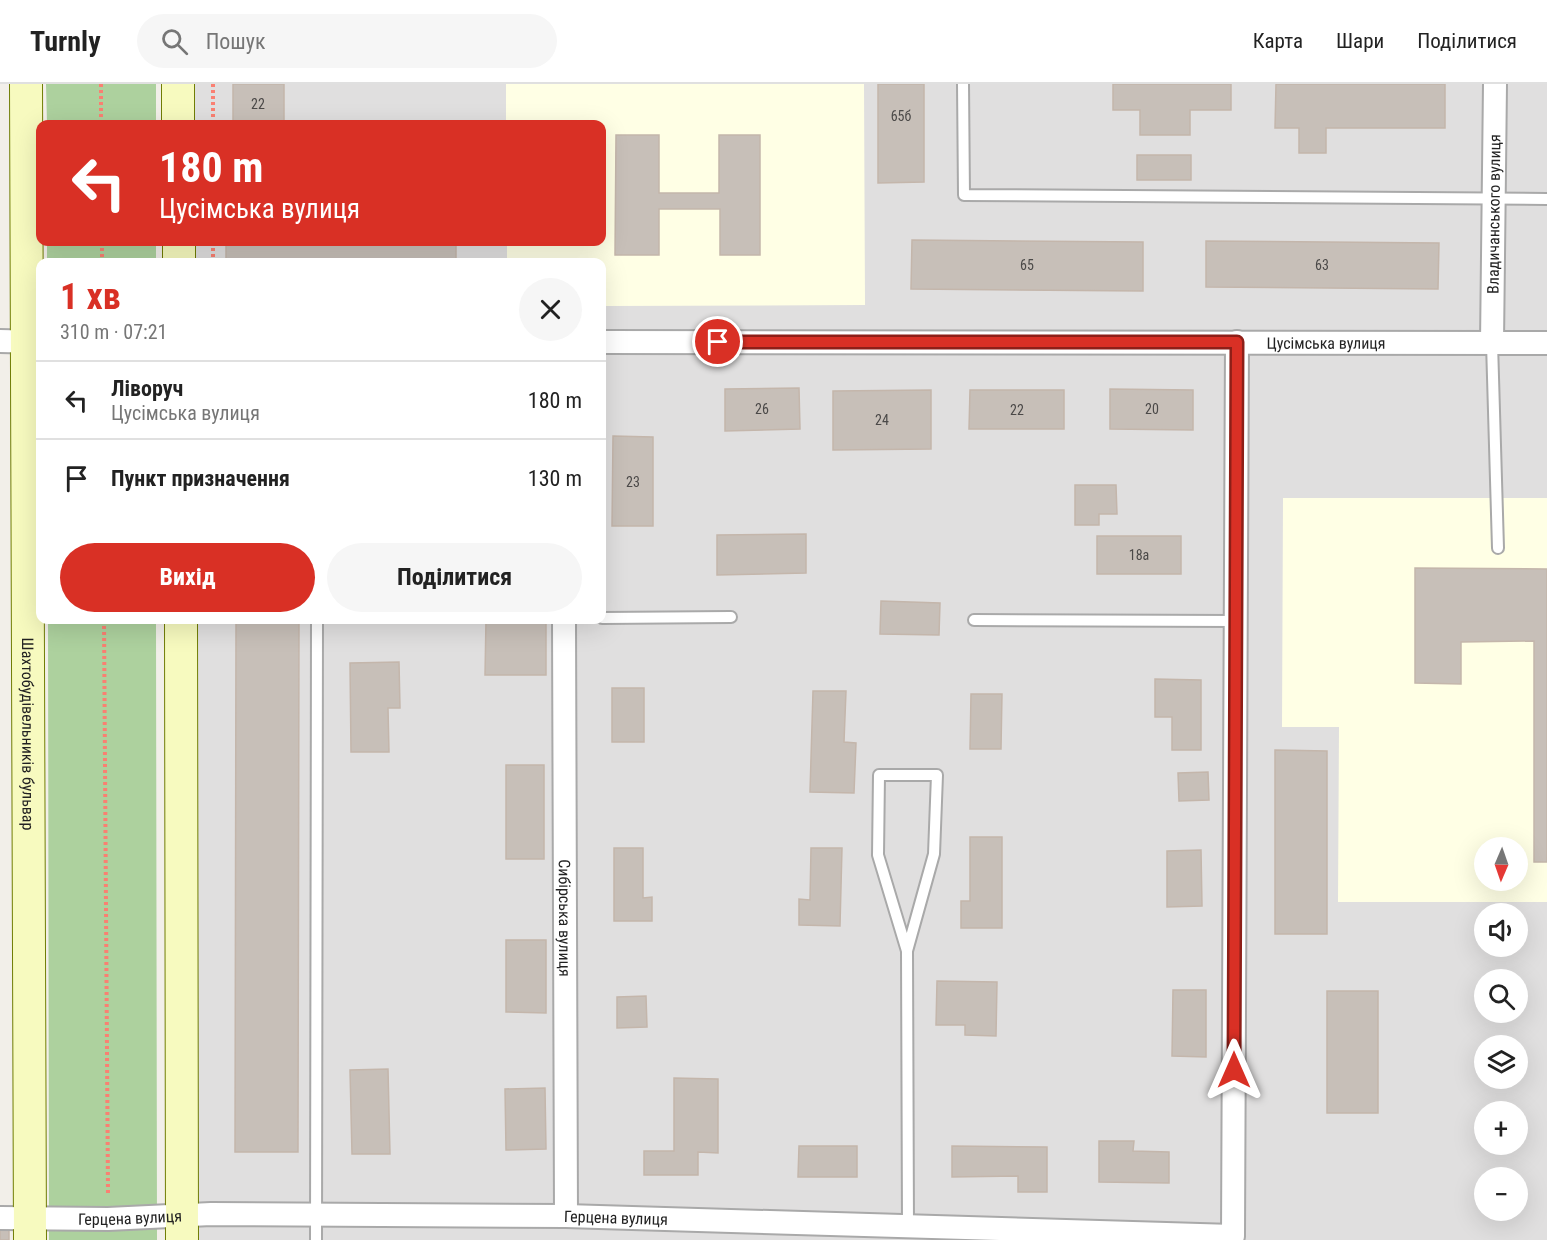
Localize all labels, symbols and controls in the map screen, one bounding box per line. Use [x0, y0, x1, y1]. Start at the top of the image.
search box [137, 14, 557, 68]
text: Turnly [30, 25, 101, 58]
icon: search [158, 25, 191, 58]
text: Пошук [206, 29, 266, 54]
text: Карта [1253, 29, 1303, 53]
text: Шари [1336, 29, 1384, 53]
text: Поділитися [1417, 29, 1517, 53]
house number: 22 [251, 96, 265, 112]
house number: 65б [891, 108, 912, 124]
street label: Владичанського вулиця [1483, 134, 1504, 294]
text: 180 m [159, 143, 264, 192]
icon: left [60, 144, 138, 222]
text: Цусімська вулиця [159, 193, 360, 225]
house number: 65 [1020, 257, 1034, 273]
house number: 63 [1315, 257, 1329, 273]
text: 1 хв [60, 276, 121, 318]
button: close [519, 278, 582, 341]
pin [692, 316, 743, 367]
text: 310 m · 07:21 [60, 320, 167, 344]
icon: arrive [701, 325, 734, 358]
street label: Цусімська вулиця [1266, 333, 1386, 352]
text: Ліворуч [111, 376, 183, 401]
icon: left [60, 384, 93, 417]
text: 180 m [528, 388, 582, 413]
text: Цусімська вулиця [111, 401, 260, 425]
house number: 26 [755, 401, 769, 417]
house number: 20 [1145, 401, 1159, 417]
house number: 22 [1010, 402, 1024, 418]
house number: 24 [875, 412, 889, 428]
icon: arrive [60, 462, 93, 495]
text: Пункт призначення [111, 466, 290, 491]
text: 130 m [528, 466, 582, 491]
house number: 23 [626, 474, 640, 490]
button: Вихід [60, 543, 315, 612]
button: Поділитися [327, 543, 582, 612]
house number: 18а [1129, 547, 1149, 563]
street label: Шахтобудівельників бульвар [18, 638, 38, 831]
north arrow [1474, 837, 1528, 891]
map controls [1474, 837, 1528, 1221]
street label: Сибірська вулиця [555, 859, 575, 977]
button: sound [1474, 903, 1528, 957]
button: search [1474, 969, 1528, 1023]
button: layers [1474, 1035, 1528, 1089]
position arrow [1202, 1038, 1266, 1102]
button: + [1474, 1101, 1528, 1155]
button: − [1474, 1167, 1528, 1221]
street label: Герцена вулиця [78, 1206, 182, 1229]
street label: Герцена вулиця [564, 1206, 668, 1229]

